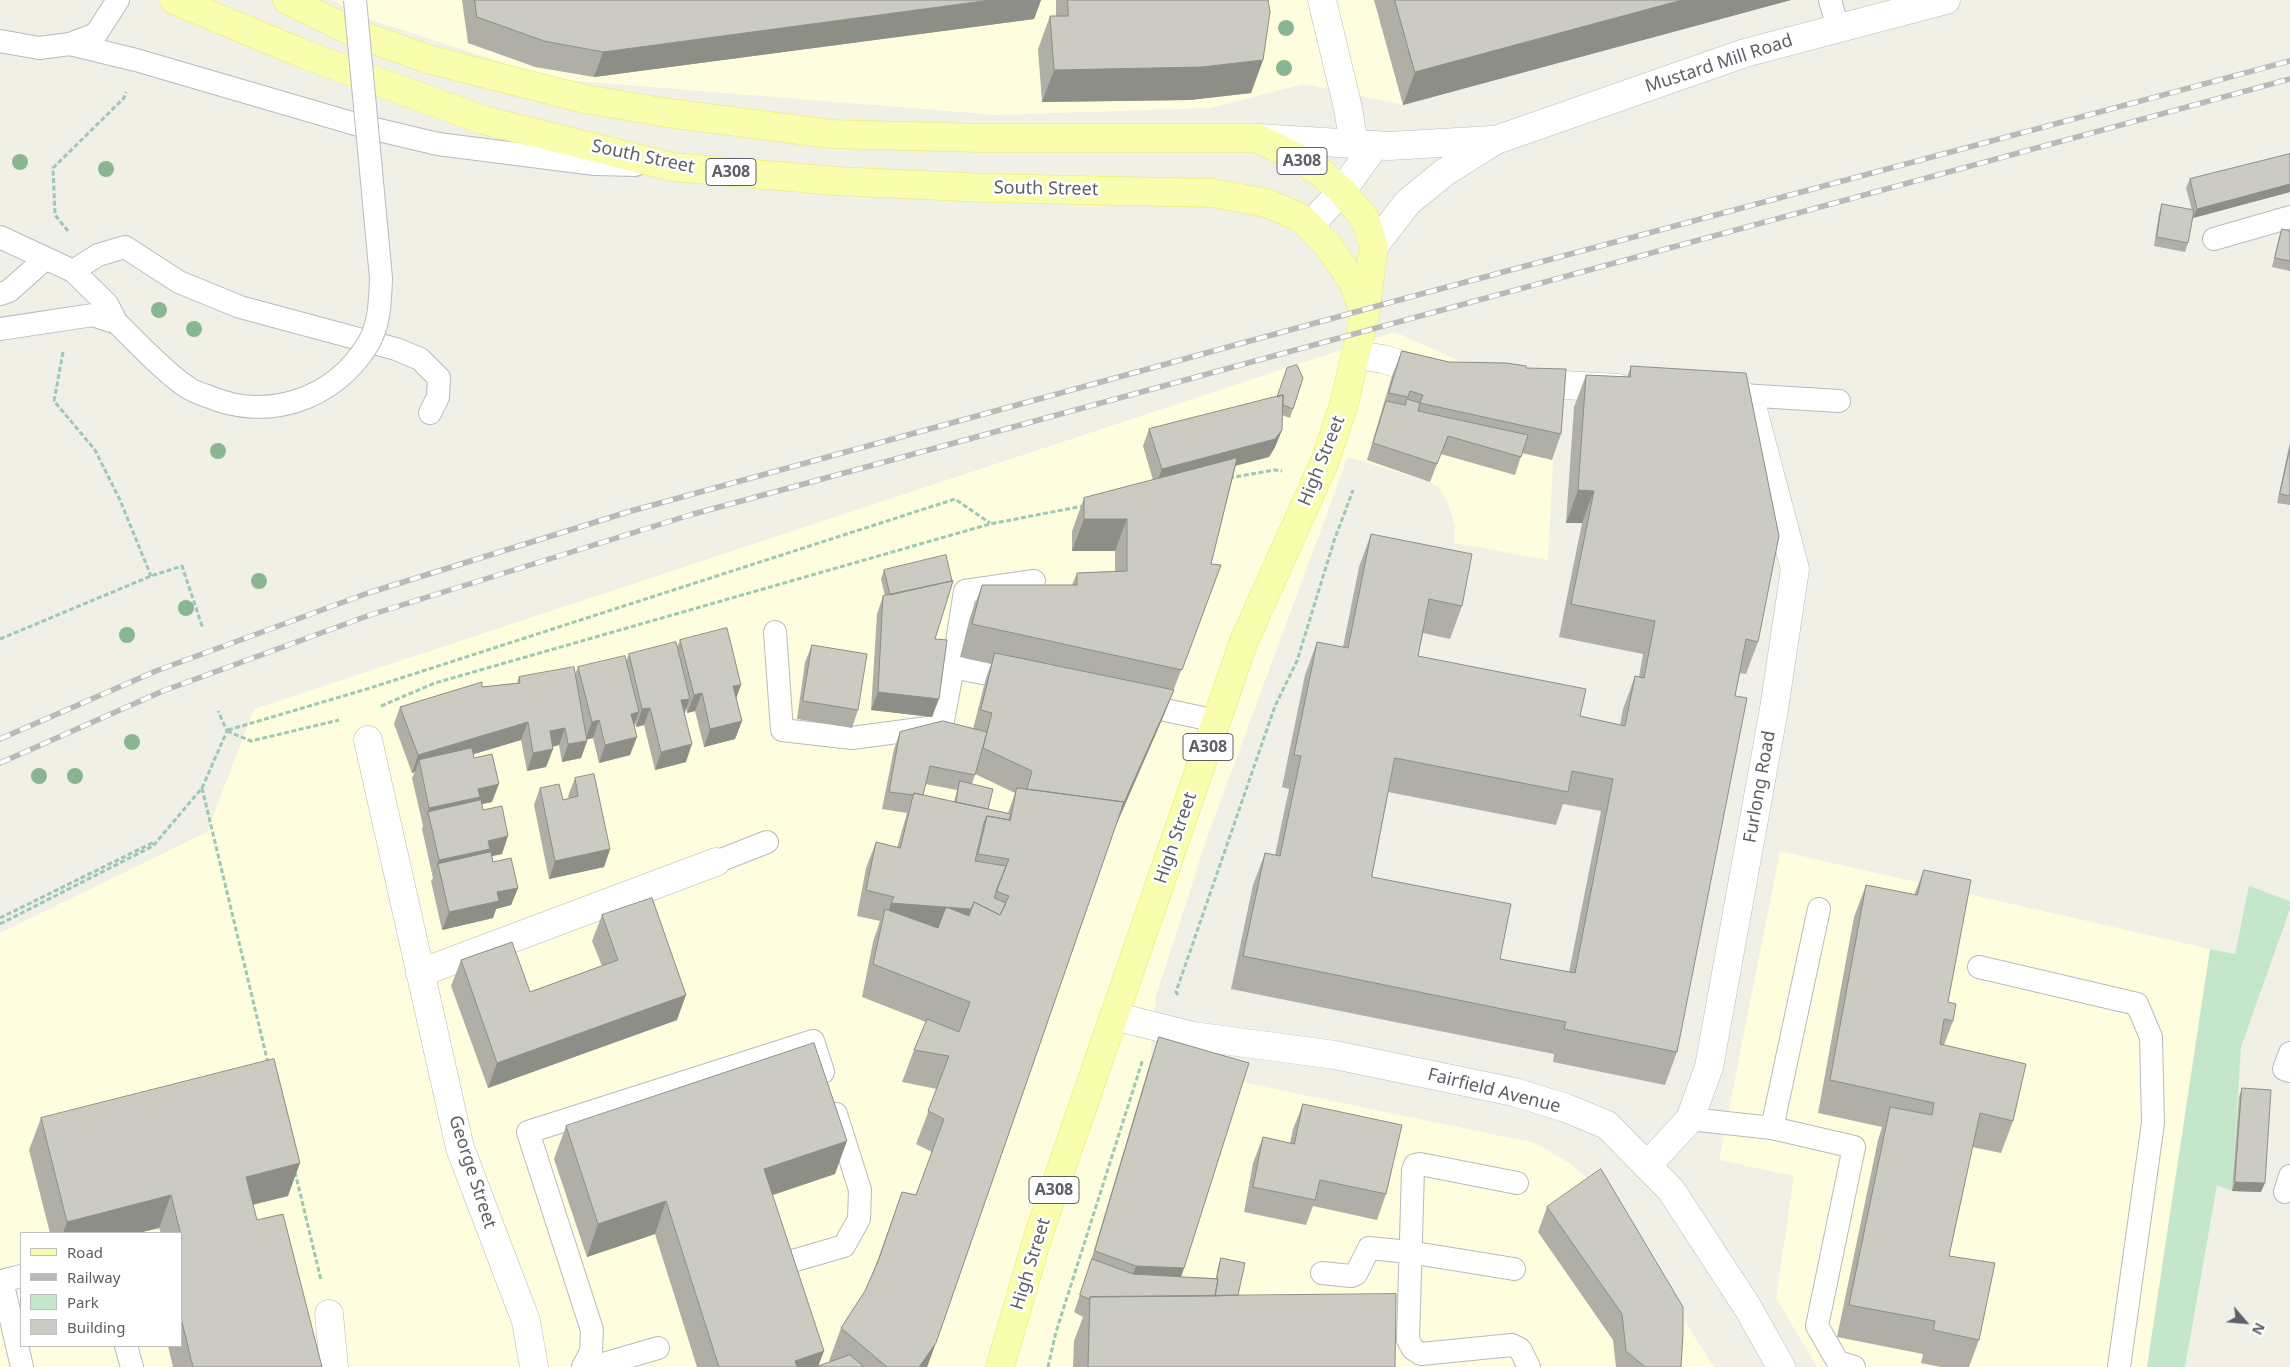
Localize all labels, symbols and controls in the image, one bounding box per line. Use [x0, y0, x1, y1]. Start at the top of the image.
street label: Mustard Mill Road [1643, 30, 1795, 98]
street label: South Street [590, 136, 696, 178]
road number: A308 [1277, 148, 1327, 175]
road number: A308 [706, 158, 756, 186]
street label: South Street [994, 177, 1098, 201]
street label: High Street [1294, 413, 1350, 509]
street label: Furlong Road [1740, 729, 1780, 845]
road number: A308 [1183, 734, 1233, 760]
street label: High Street [1150, 790, 1202, 886]
street label: Fairfield Avenue [1425, 1064, 1563, 1118]
street label: George Street [444, 1113, 500, 1231]
road number: A308 [1029, 1176, 1079, 1204]
street label: High Street [1007, 1215, 1055, 1313]
legend [20, 1232, 182, 1347]
text: Road [67, 1242, 103, 1262]
text: Railway [67, 1267, 120, 1287]
text: Park [67, 1292, 99, 1312]
north arrow [2220, 1297, 2270, 1347]
text: Building [67, 1317, 125, 1337]
text: N [2248, 1320, 2270, 1338]

